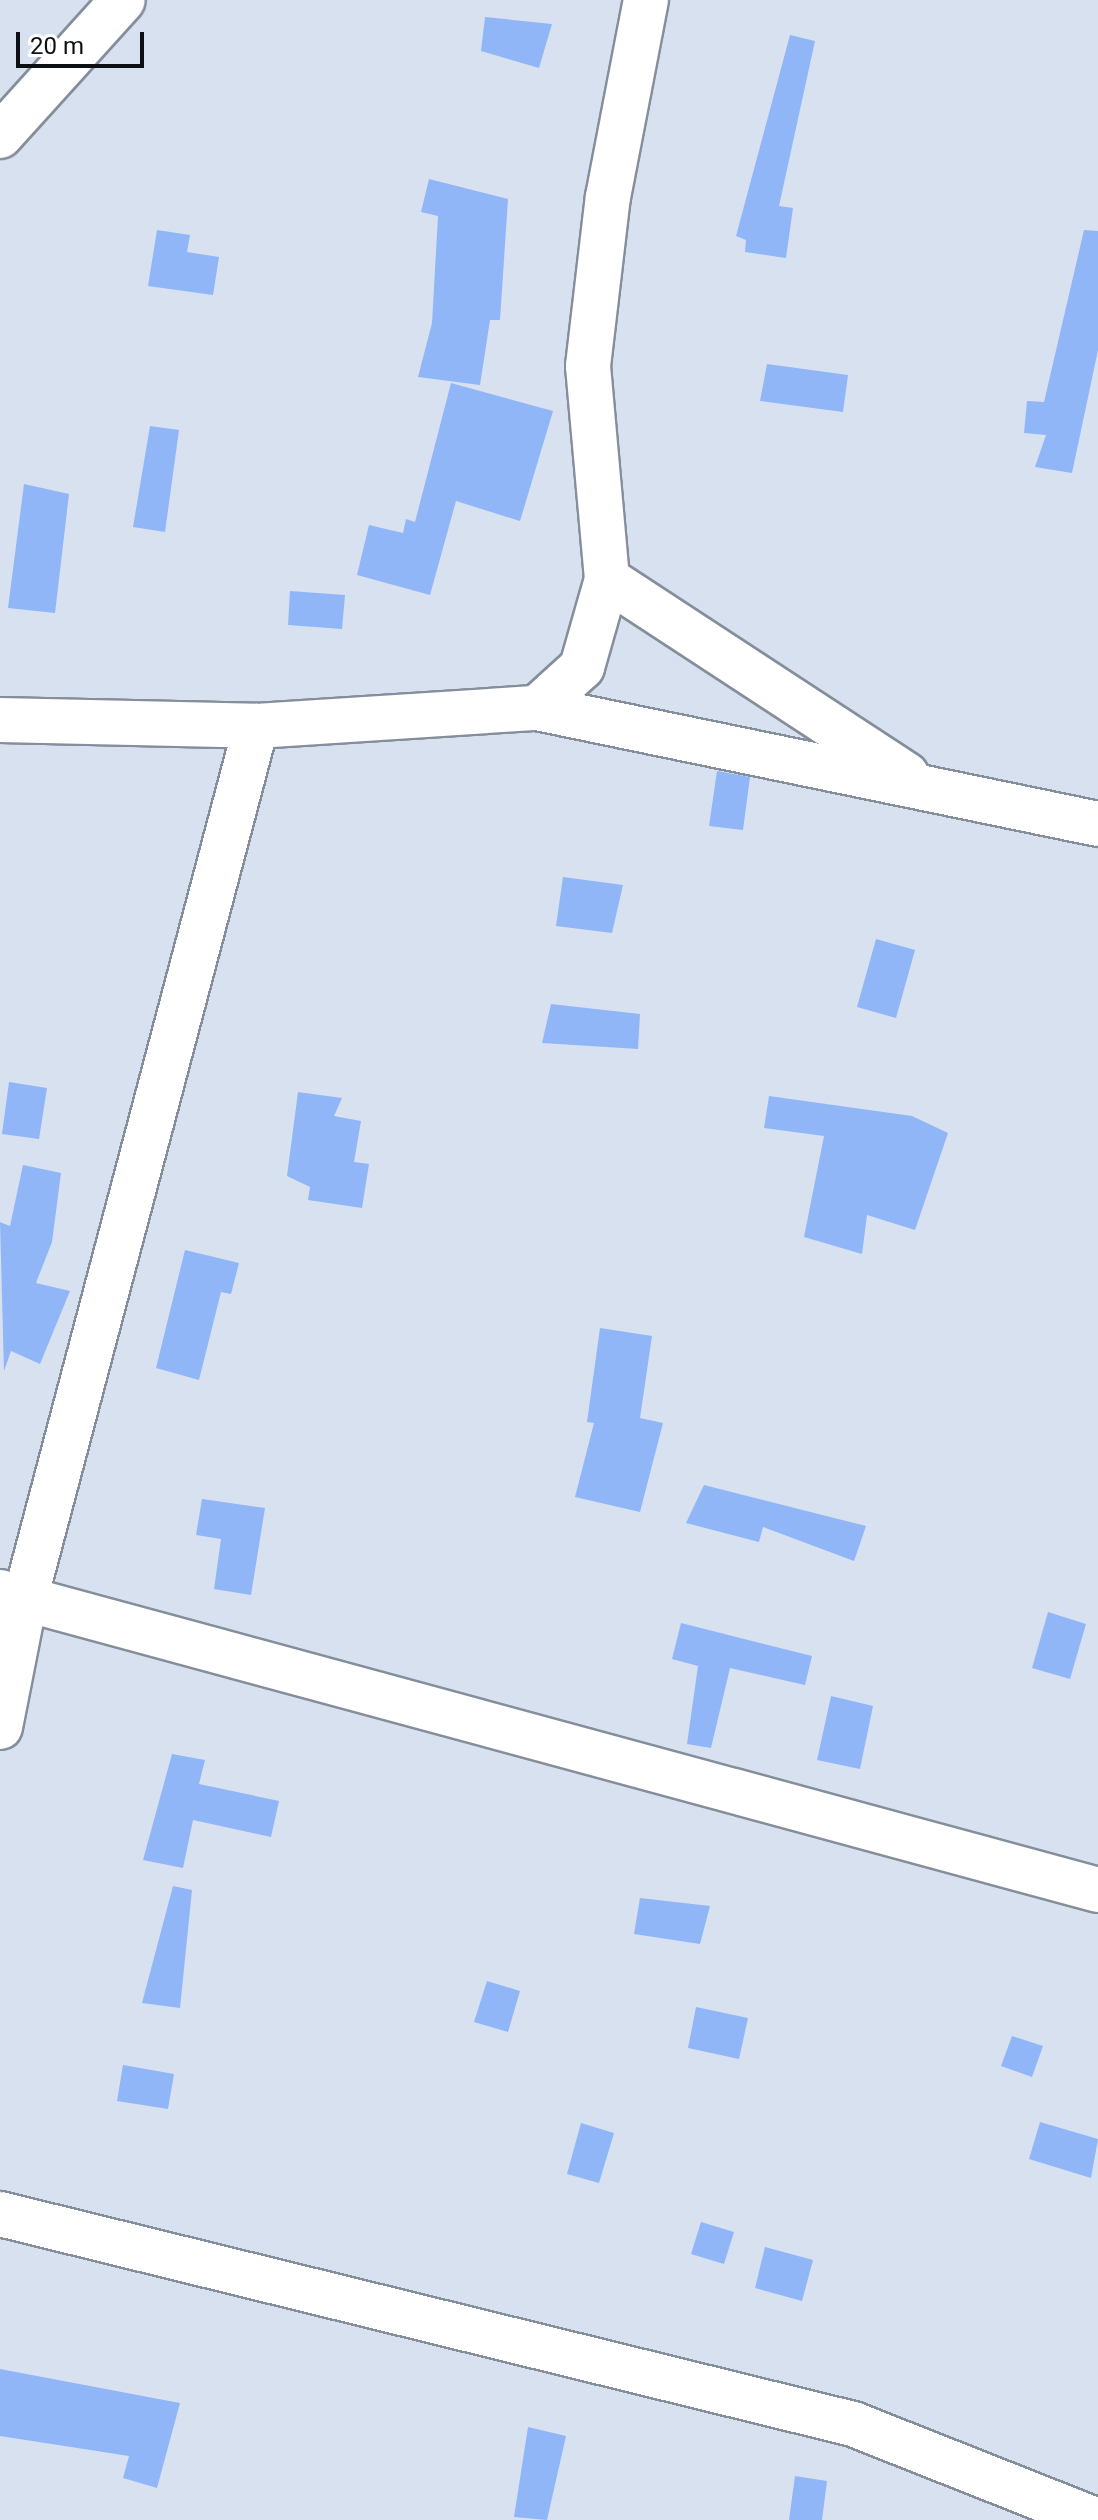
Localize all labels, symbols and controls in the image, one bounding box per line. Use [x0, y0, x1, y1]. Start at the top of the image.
scale bar [20, 16, 148, 66]
text: 20 m [30, 32, 84, 60]

